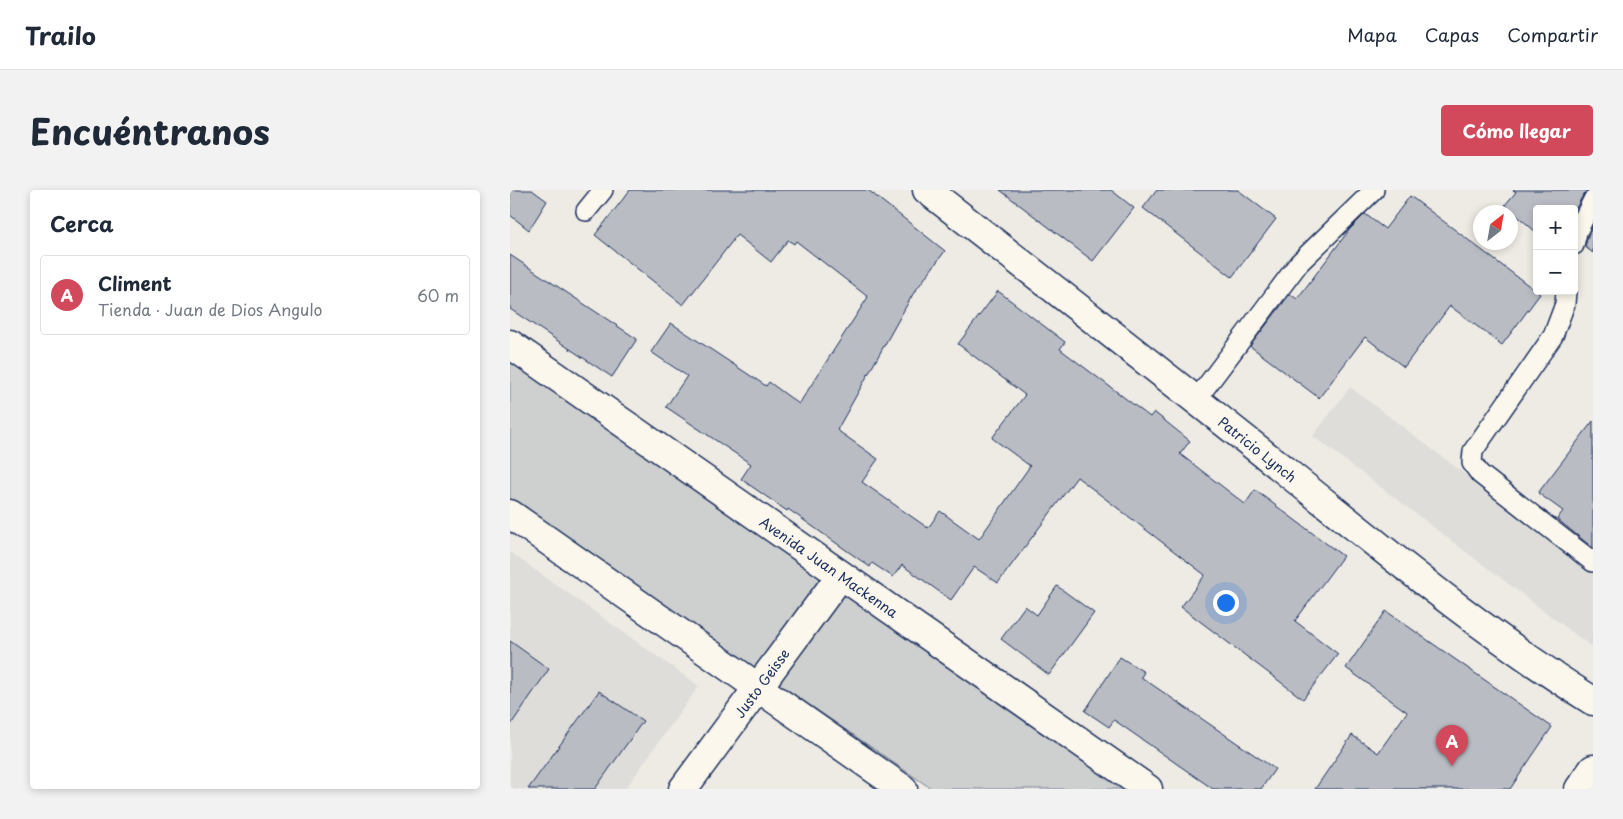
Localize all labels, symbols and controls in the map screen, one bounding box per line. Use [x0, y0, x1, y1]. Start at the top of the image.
text: Trailo [25, 17, 96, 53]
text: Mapa [1347, 21, 1397, 48]
text: Capas [1425, 21, 1479, 48]
text: Compartir [1507, 21, 1598, 48]
text: Encuéntranos [30, 104, 270, 157]
button: Cómo llegar [1441, 105, 1593, 156]
north arrow [1473, 205, 1518, 250]
map controls [1533, 205, 1578, 295]
button: + [1533, 205, 1578, 250]
text: Cerca [50, 207, 114, 239]
button: − [1533, 250, 1578, 295]
text: Climent [98, 269, 172, 297]
text: A [61, 283, 73, 307]
text: 60 m [417, 283, 459, 307]
text: Tienda · Juan de Dios Angulo [98, 297, 322, 321]
street label: Patricio Lynch [1214, 411, 1301, 487]
street label: Avenida Juan Mackenna [756, 511, 903, 622]
your location [1213, 590, 1239, 616]
street label: Justo Geisse [729, 644, 794, 722]
pin: A [1436, 725, 1468, 766]

